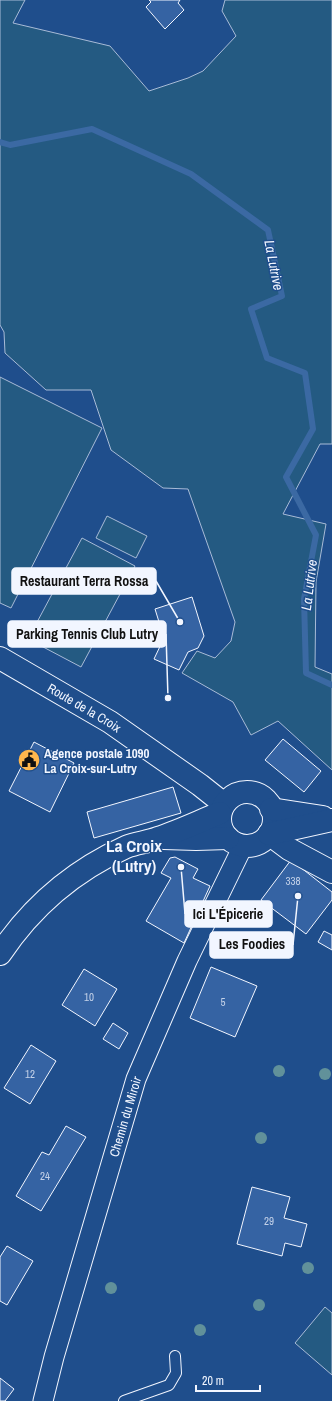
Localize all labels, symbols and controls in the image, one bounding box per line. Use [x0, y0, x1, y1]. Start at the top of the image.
water label: La Lutrive [260, 238, 288, 292]
water label: La Lutrive [297, 559, 321, 611]
callout: Restaurant Terra Rossa [12, 568, 156, 594]
text: Restaurant Terra Rossa [20, 572, 149, 590]
callout: Parking Tennis Club Lutry [8, 621, 166, 647]
text: Parking Tennis Club Lutry [16, 625, 159, 643]
street label: Route de la Croix [44, 679, 125, 737]
place label: Agence postale 1090 La Croix-sur-Lutry [44, 745, 150, 777]
public building icon: Agence postale 1090 La Croix-sur-Lutry [16, 747, 42, 773]
district label: La Croix (Lutry) [106, 834, 162, 877]
house number: 338 [285, 874, 301, 888]
callout: Ici L'Épicerie [185, 901, 272, 927]
text: Ici L'Épicerie [193, 905, 263, 923]
callout: Les Foodies [210, 932, 293, 958]
text: Les Foodies [219, 935, 285, 953]
house number: 10 [84, 990, 94, 1004]
house number: 5 [220, 995, 226, 1009]
house number: 12 [25, 1067, 35, 1081]
street label: Chemin du Miroir [105, 1073, 145, 1159]
house number: 24 [40, 1169, 50, 1183]
house number: 29 [264, 1214, 274, 1228]
scale bar [196, 1367, 260, 1393]
text: 20 m [202, 1373, 224, 1389]

